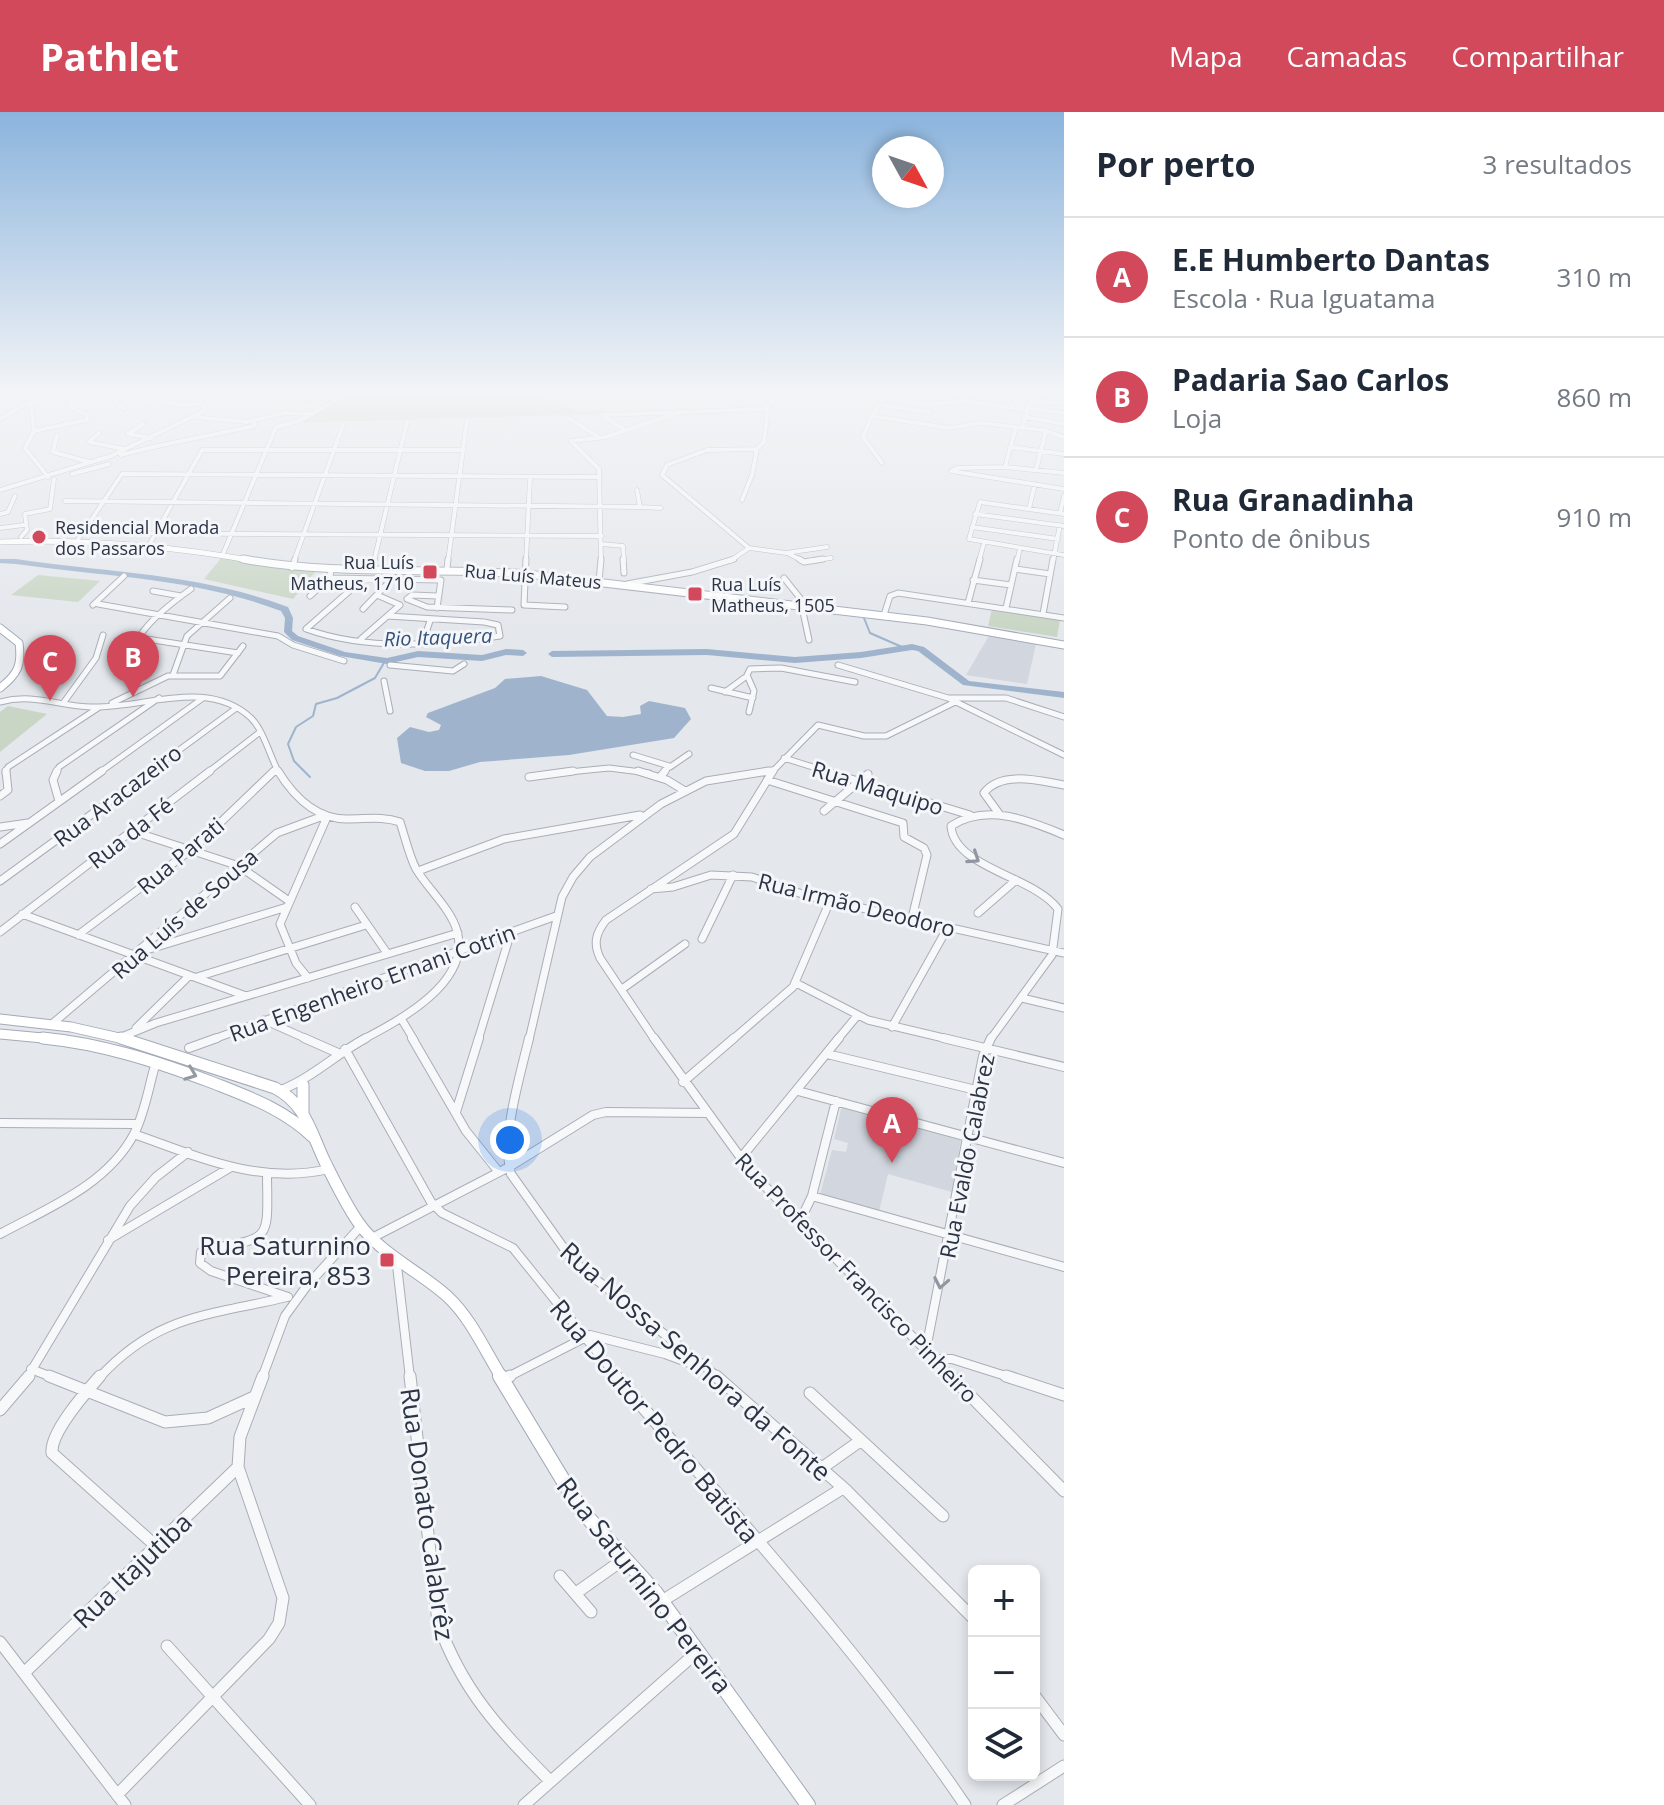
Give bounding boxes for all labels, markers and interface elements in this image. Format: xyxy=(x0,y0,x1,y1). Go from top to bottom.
text: Pathlet xyxy=(40,30,179,82)
text: Mapa xyxy=(1169,37,1242,75)
text: Camadas xyxy=(1286,37,1407,75)
text: Compartilhar xyxy=(1451,37,1624,75)
north arrow xyxy=(872,136,944,208)
text: Por perto xyxy=(1096,141,1256,187)
text: 3 resultados xyxy=(1483,146,1632,182)
text: E.E Humberto Dantas xyxy=(1172,239,1490,280)
text: A xyxy=(1113,259,1131,295)
text: 310 m xyxy=(1557,259,1632,295)
text: Escola · Rua Iguatama xyxy=(1172,280,1435,316)
text: Padaria Sao Carlos xyxy=(1172,359,1449,400)
text: B xyxy=(1113,379,1131,415)
text: 860 m xyxy=(1557,379,1632,415)
text: Loja xyxy=(1172,400,1222,436)
text: Rua Granadinha xyxy=(1172,479,1414,520)
text: C xyxy=(1114,499,1130,535)
text: 910 m xyxy=(1557,499,1632,535)
place label: Residencial Morada dos Passaros xyxy=(55,515,219,560)
text: Ponto de ônibus xyxy=(1172,520,1371,556)
marker: Residencial Morada dos Passaros xyxy=(30,528,48,546)
place label: Rua Luís Matheus, 1710 xyxy=(290,550,414,595)
street label: Rua Luís Mateus xyxy=(464,558,602,594)
marker: Rua Luís Matheus, 1710 xyxy=(421,563,439,581)
place label: Rua Luís Matheus, 1505 xyxy=(711,572,835,617)
marker: Rua Luís Matheus, 1505 xyxy=(686,585,704,603)
water label: Rio Itaquera xyxy=(383,622,493,652)
pin: B xyxy=(107,631,159,697)
pin: C xyxy=(24,635,76,701)
street label: Rua Aracazeiro xyxy=(47,737,187,853)
street label: Rua Maquipo xyxy=(808,753,948,821)
street label: Rua da Fé xyxy=(81,789,179,875)
street label: Rua Parati xyxy=(130,810,230,900)
street label: Rua Luís de Sousa xyxy=(104,841,264,985)
one-way arrow xyxy=(966,849,980,864)
street label: Rua Irmão Deodoro xyxy=(755,865,959,943)
street label: Rua Engenheiro Ernani Cotrin xyxy=(225,916,519,1048)
street label: Rua Evaldo Calabrez xyxy=(931,1051,1001,1261)
one-way arrow xyxy=(183,1064,197,1081)
pin: A xyxy=(866,1097,918,1163)
your location xyxy=(490,1120,530,1160)
street label: Rua Professor Francisco Pinheiro xyxy=(729,1145,985,1409)
place label: Rua Saturnino Pereira, 853 xyxy=(199,1227,371,1293)
street label: Rua Nossa Senhora da Fonte xyxy=(553,1233,839,1489)
marker: Rua Saturnino Pereira, 853 xyxy=(378,1251,396,1269)
one-way arrow xyxy=(933,1276,950,1289)
street label: Rua Doutor Pedro Batista xyxy=(542,1291,768,1551)
street label: Rua Donato Calabrêz xyxy=(392,1385,464,1643)
street label: Rua Saturnino Pereira xyxy=(549,1469,741,1701)
street label: Rua Itajutiba xyxy=(65,1504,199,1636)
map controls xyxy=(968,1565,1040,1781)
button: + xyxy=(968,1565,1040,1637)
button: − xyxy=(968,1637,1040,1709)
button: layers xyxy=(968,1709,1040,1781)

